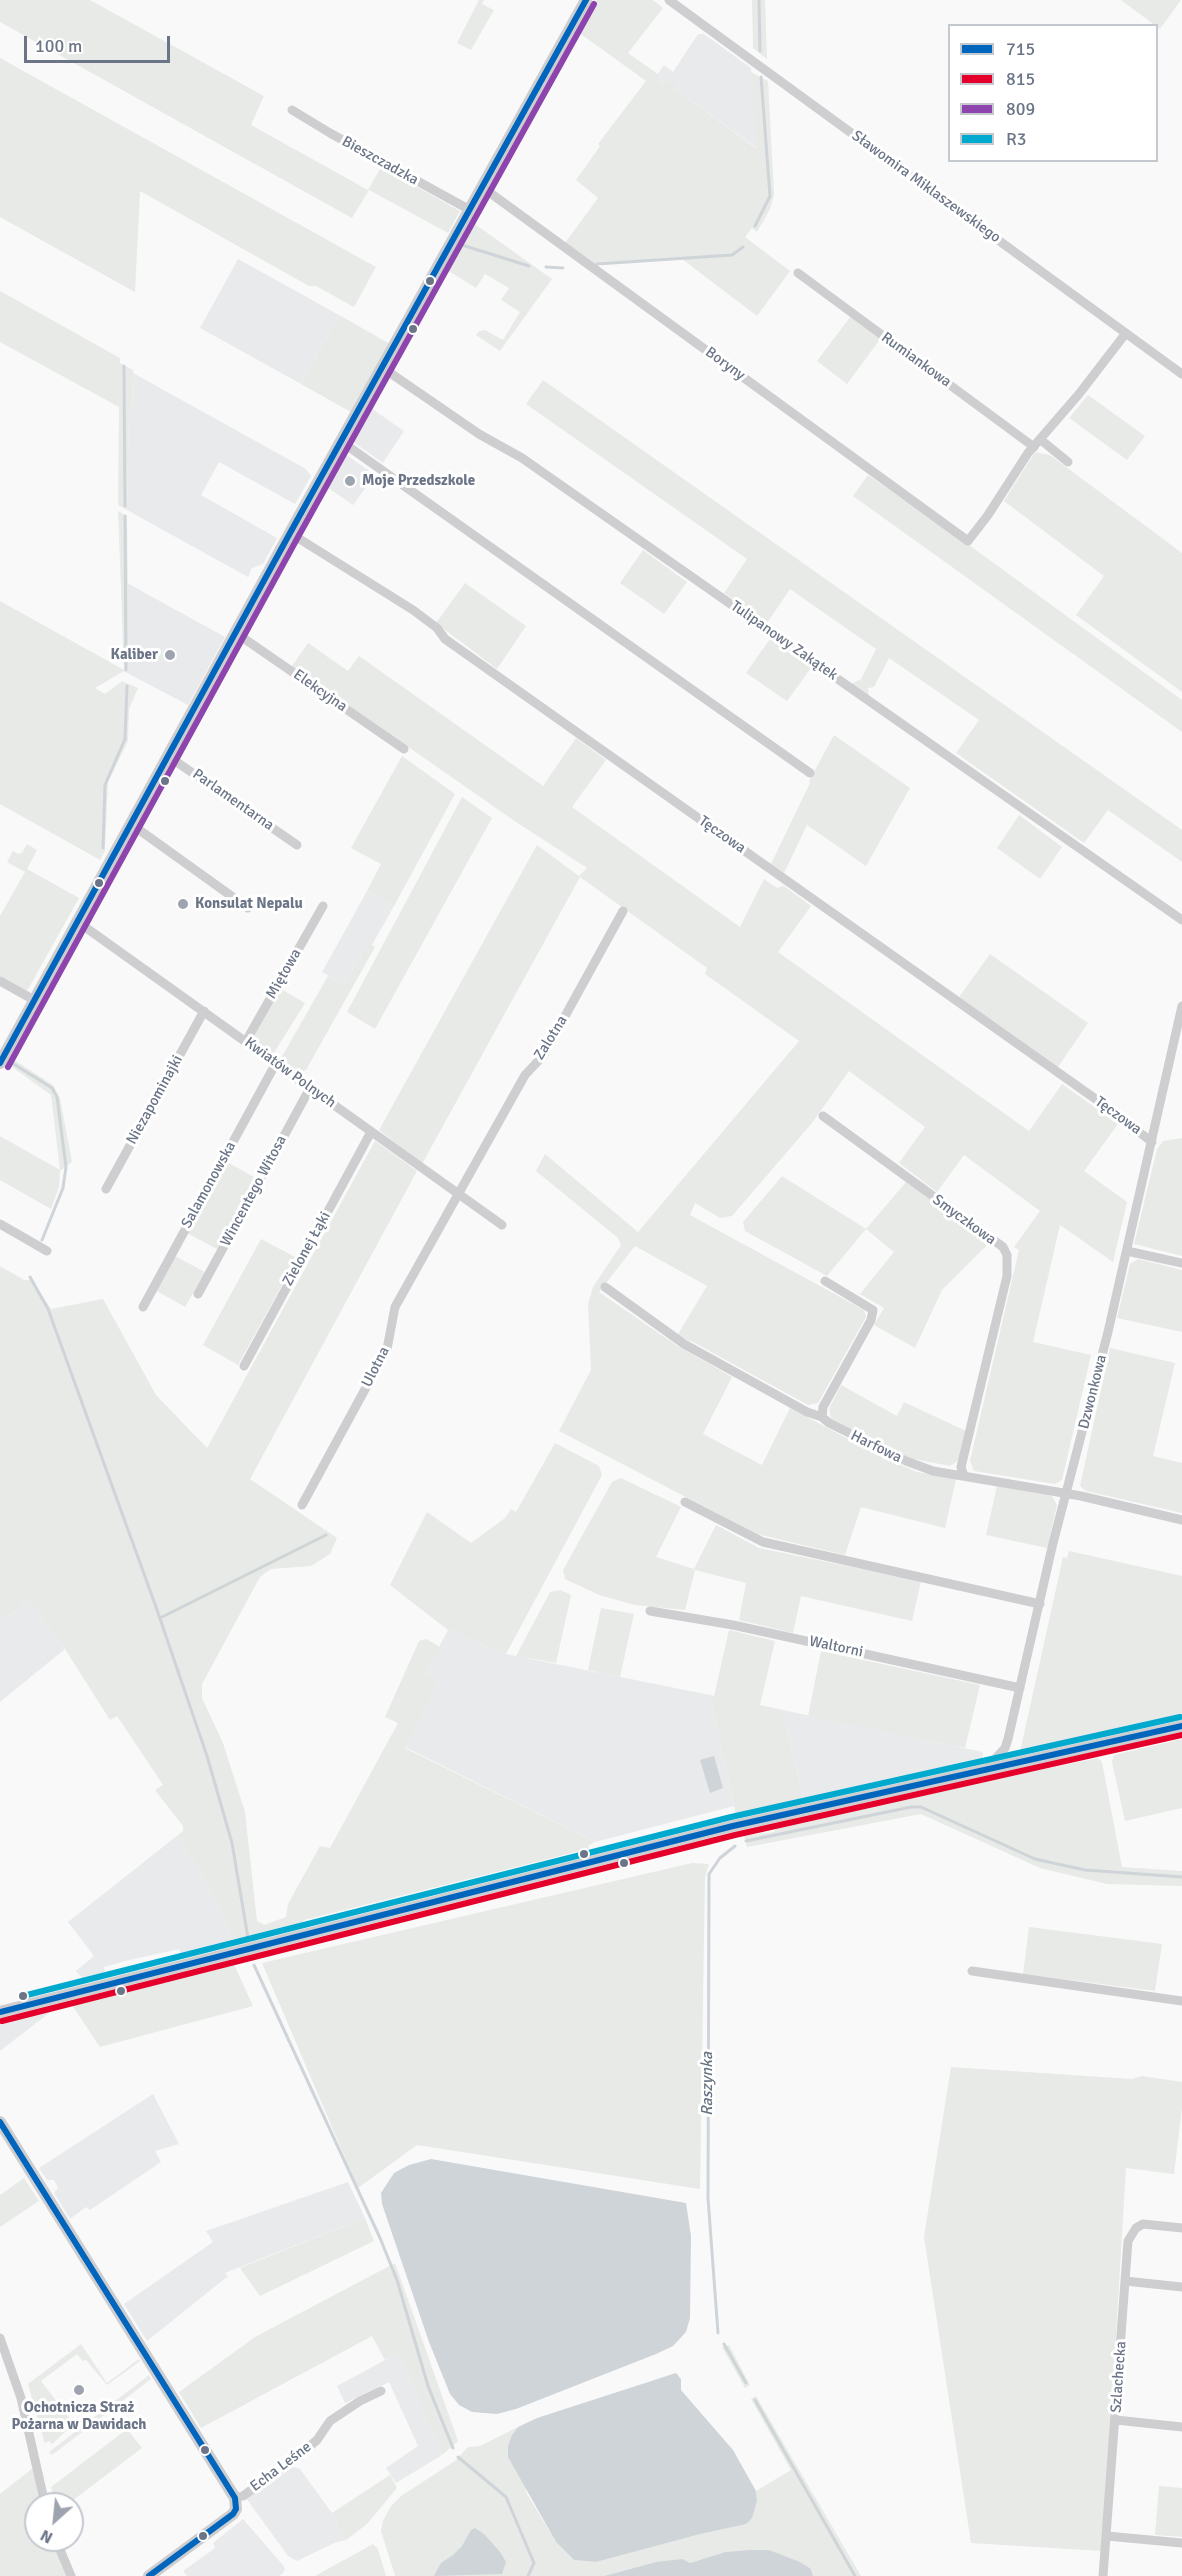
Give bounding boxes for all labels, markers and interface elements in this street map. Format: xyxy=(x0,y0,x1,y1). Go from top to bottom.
scale bar xyxy=(27,24,172,62)
legend xyxy=(948,24,1158,162)
text: 100 m xyxy=(35,35,82,57)
text: 715 xyxy=(1006,38,1035,60)
text: 815 xyxy=(1006,68,1035,90)
text: 809 xyxy=(1006,98,1035,120)
street label: Sławomira Miklaszewskiego xyxy=(848,127,1004,247)
text: R3 xyxy=(1006,128,1027,150)
street label: Bieszczadzka xyxy=(339,133,421,189)
unlabelled marker xyxy=(424,275,436,287)
unlabelled marker xyxy=(407,323,419,335)
street label: Rumiankowa xyxy=(878,329,954,391)
street label: Boryny xyxy=(702,344,748,384)
place label: Moje Przedszkole xyxy=(362,472,475,490)
marker: Moje Przedszkole xyxy=(343,474,357,488)
street label: Tulipanowy Zakątek xyxy=(727,597,841,685)
place label: Kaliber xyxy=(111,646,158,664)
marker: Kaliber xyxy=(163,648,177,662)
street label: Elekcyjna xyxy=(290,666,350,716)
street label: Parlamentarna xyxy=(189,765,277,835)
unlabelled marker xyxy=(159,775,171,787)
street label: Tęczowa xyxy=(695,812,749,858)
unlabelled marker xyxy=(93,877,105,889)
place label: Konsulat Nepalu xyxy=(195,895,303,913)
marker: Konsulat Nepalu xyxy=(176,897,190,911)
street label: Miętowa xyxy=(263,946,305,1002)
street label: Zalotna xyxy=(530,1013,572,1063)
street label: Kwiatów Polnych xyxy=(241,1034,339,1112)
street label: Niezapominajki xyxy=(123,1052,187,1148)
street label: Tęczowa xyxy=(1091,1093,1145,1139)
street label: Wincentego Witosa xyxy=(217,1132,291,1250)
street label: Salamonowska xyxy=(178,1139,240,1231)
street label: Smyczkowa xyxy=(929,1191,999,1249)
street label: Zielonej Łąki xyxy=(279,1209,335,1289)
street label: Ulotna xyxy=(358,1344,394,1390)
street label: Dzwonkowa xyxy=(1075,1353,1111,1431)
street label: Harfowa xyxy=(848,1427,904,1467)
street label: Waltorni xyxy=(807,1633,865,1661)
unlabelled marker xyxy=(578,1848,590,1860)
unlabelled marker xyxy=(618,1857,630,1869)
unlabelled marker xyxy=(115,1985,127,1997)
unlabelled marker xyxy=(17,1990,29,2002)
water label: Raszynka xyxy=(698,2052,718,2116)
street label: Szlachecka xyxy=(1108,2341,1130,2413)
marker: Ochotnicza Straż Pożarna w Dawidach xyxy=(72,2383,86,2397)
place label: Ochotnicza Straż Pożarna w Dawidach xyxy=(12,2399,146,2434)
street label: Echa Leśne xyxy=(247,2438,315,2496)
unlabelled marker xyxy=(199,2444,211,2456)
north arrow xyxy=(24,2492,84,2552)
text: N xyxy=(37,2525,56,2548)
unlabelled marker xyxy=(197,2530,209,2542)

